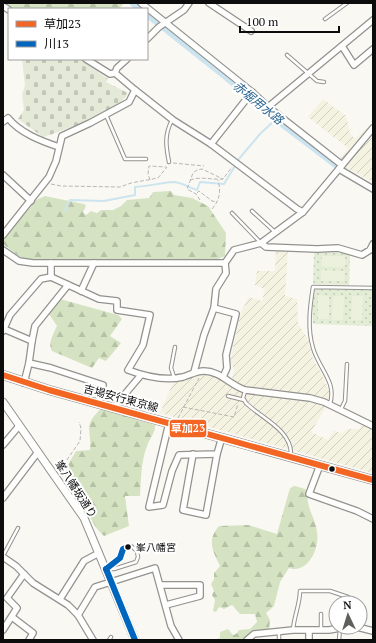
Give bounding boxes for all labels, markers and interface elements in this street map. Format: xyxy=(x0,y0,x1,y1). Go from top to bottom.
legend xyxy=(8,8,148,60)
scale bar xyxy=(240,8,339,34)
text: 100 m xyxy=(246,14,279,29)
text: 草加23 xyxy=(44,16,81,31)
text: 川13 xyxy=(44,36,69,51)
water label: 赤堀用水路 xyxy=(230,78,287,128)
street label: 吉場安行東京線 xyxy=(82,381,160,415)
line badge: 草加23 xyxy=(169,419,207,438)
text: 草加23 xyxy=(171,421,205,435)
street label: 峯八幡坂通り xyxy=(52,458,100,520)
unlabelled marker xyxy=(327,464,337,474)
place label: 峯八幡宮 xyxy=(136,541,176,554)
marker: 峯八幡宮 xyxy=(123,542,133,552)
north arrow xyxy=(328,595,368,635)
text: N xyxy=(343,598,353,612)

